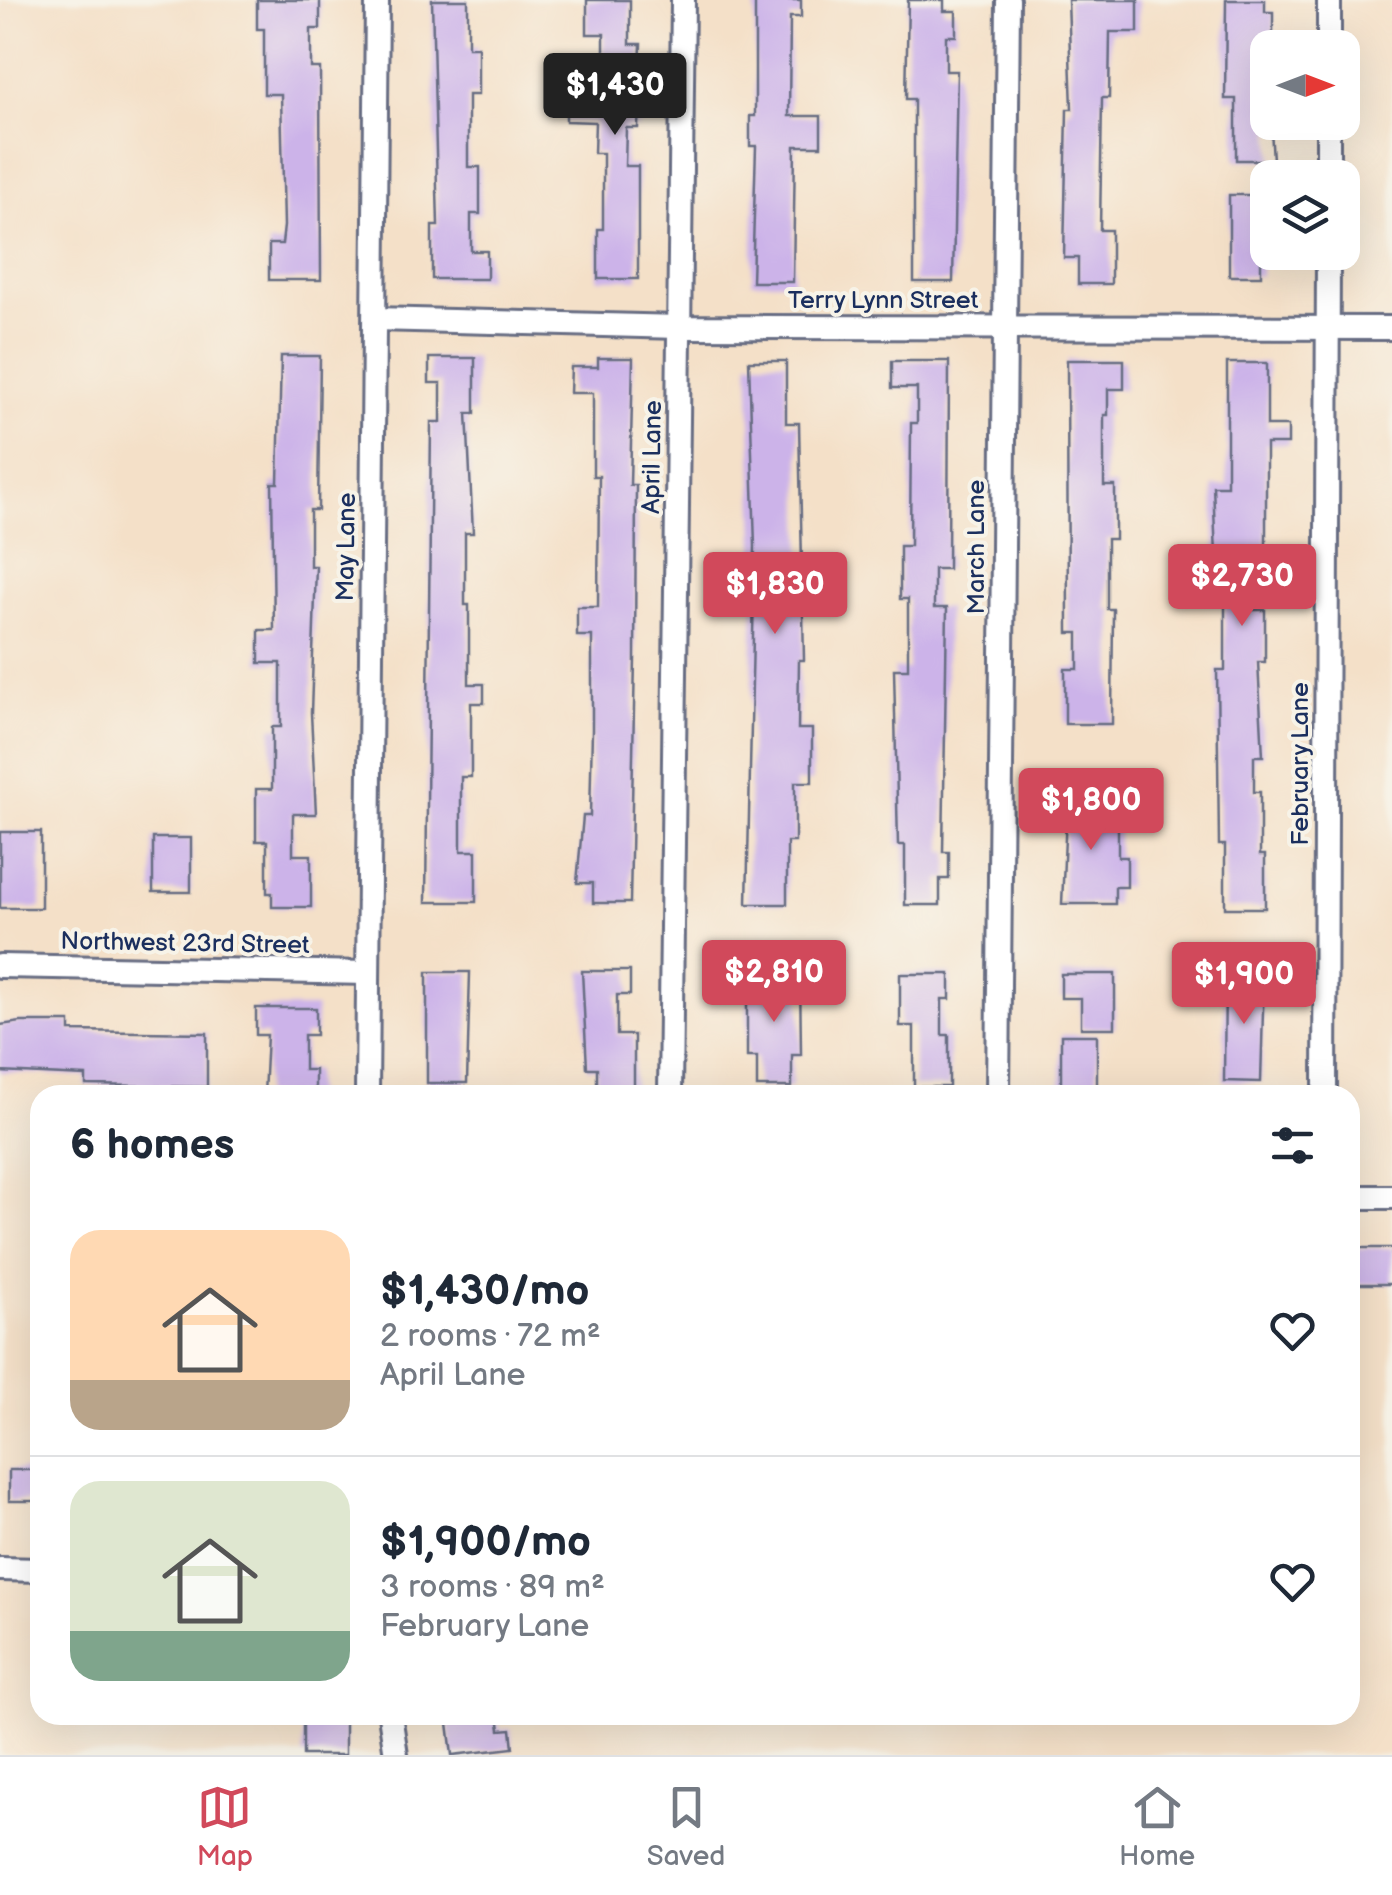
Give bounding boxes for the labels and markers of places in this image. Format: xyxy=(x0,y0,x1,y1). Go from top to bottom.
pin: $1,430 xyxy=(534,53,696,138)
pin: $2,730 xyxy=(1161,544,1323,629)
pin: $1,830 xyxy=(694,552,856,637)
pin: $1,800 xyxy=(1010,768,1172,853)
pin: $2,810 xyxy=(693,940,855,1025)
pin: $1,900 xyxy=(1163,942,1325,1027)

